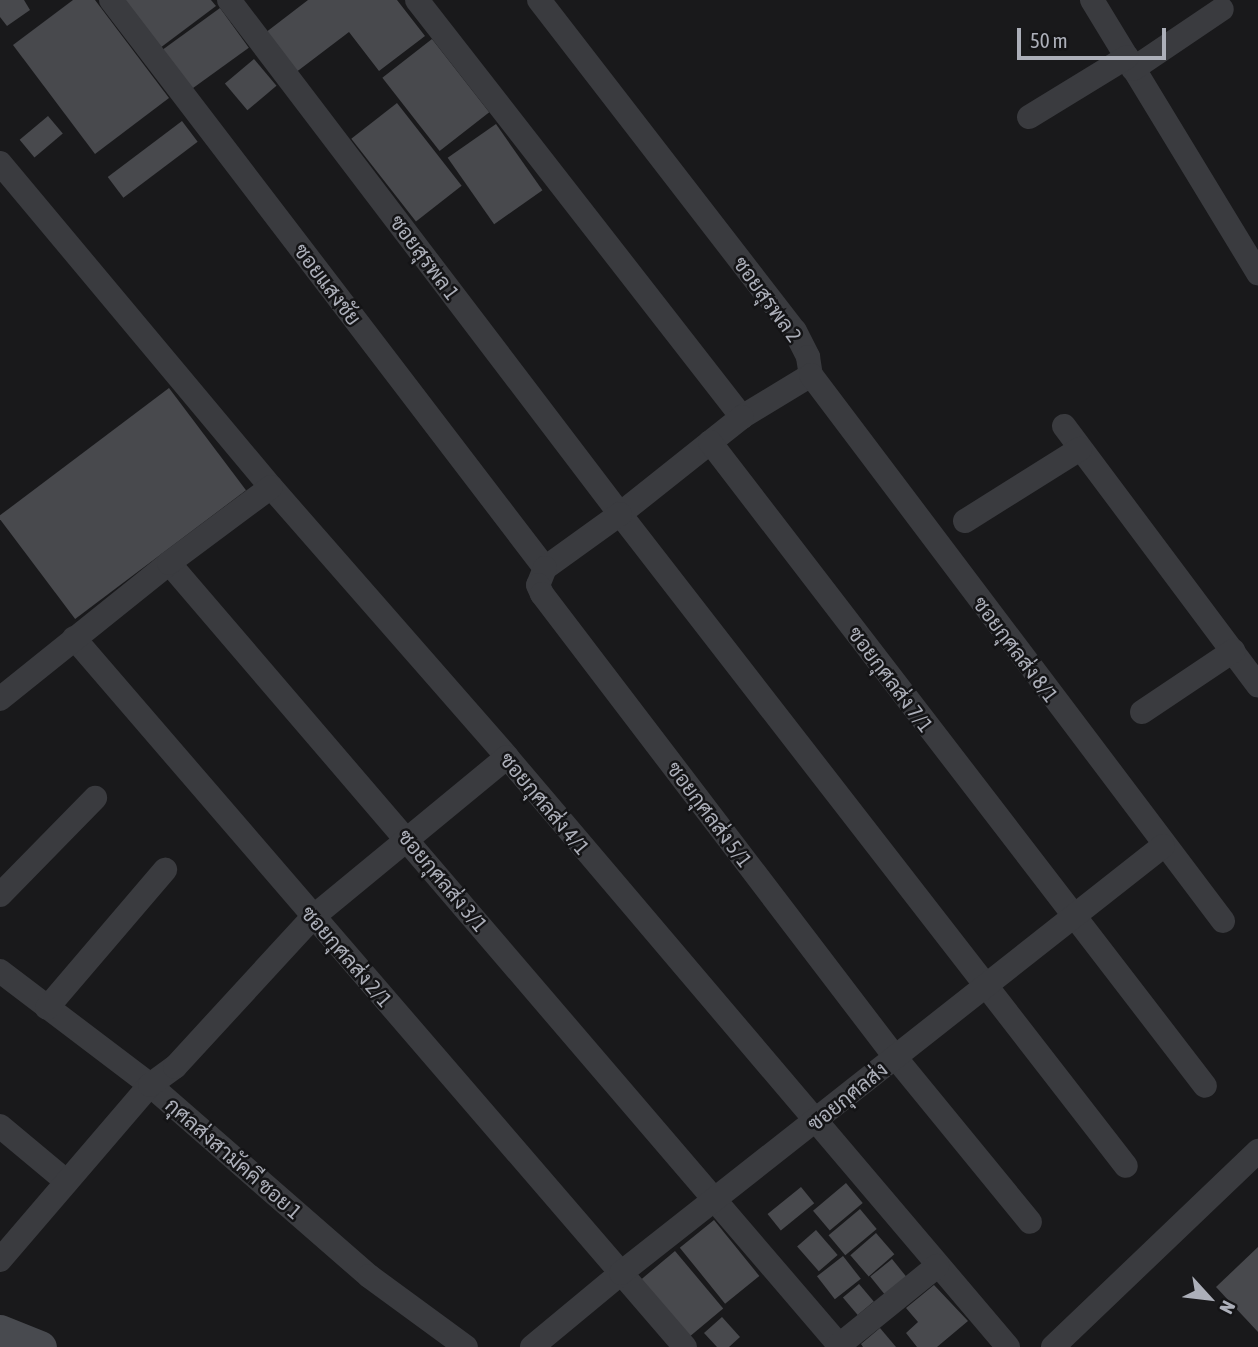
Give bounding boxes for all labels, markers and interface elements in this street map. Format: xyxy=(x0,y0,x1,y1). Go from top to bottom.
scale bar xyxy=(1020,14,1169,58)
text: 50 m xyxy=(1030,28,1068,52)
street label: ซอยสุรพล 1 xyxy=(385,210,465,304)
street label: ซอยแสงชัย xyxy=(289,238,367,330)
street label: ซอยสุรพล 2 xyxy=(729,251,807,347)
street label: ซอยกุศลส่ง 8/1 xyxy=(968,591,1064,707)
street label: ซอยกุศลส่ง 7/1 xyxy=(843,621,939,737)
street label: ซอยกุศลส่ง 4/1 xyxy=(495,747,595,859)
street label: ซอยกุศลส่ง 5/1 xyxy=(662,756,758,872)
street label: ซอยกุศลส่ง 3/1 xyxy=(393,824,493,936)
street label: ซอยกุศลส่ง 2/1 xyxy=(296,900,398,1012)
street label: ซอยกุศลส่ง xyxy=(802,1056,892,1136)
street label: กุศลส่งสามัคคี ซอย 1 xyxy=(161,1092,307,1224)
north arrow xyxy=(1174,1263,1244,1333)
text: N xyxy=(1215,1298,1240,1318)

